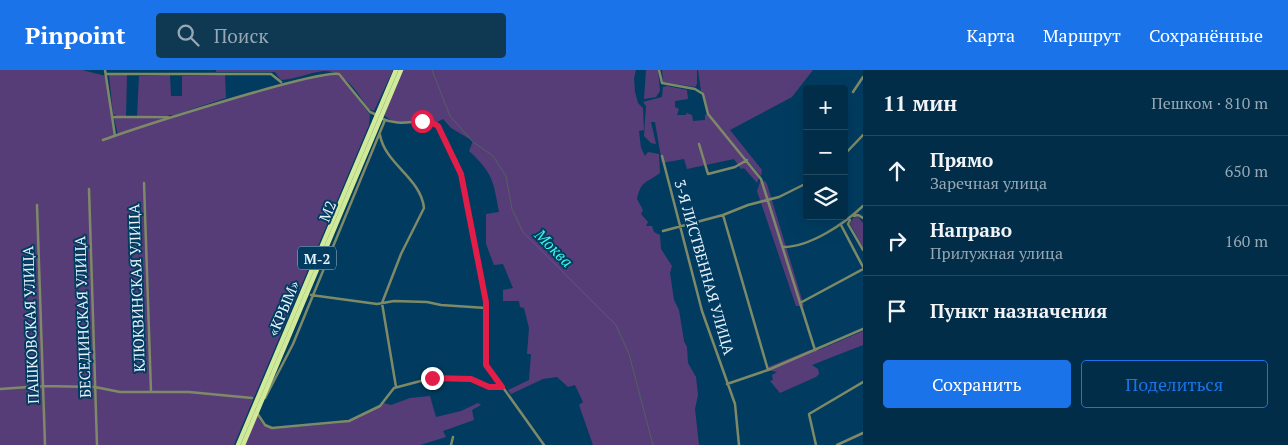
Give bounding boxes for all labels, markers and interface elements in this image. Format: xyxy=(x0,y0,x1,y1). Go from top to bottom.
search box xyxy=(156,13,506,58)
text: Pinpoint xyxy=(25,19,126,51)
icon: search xyxy=(174,21,202,49)
text: Поиск xyxy=(214,23,269,48)
text: Карта xyxy=(966,23,1015,47)
text: Маршрут xyxy=(1043,23,1121,47)
text: Сохранённые xyxy=(1149,23,1263,47)
map controls xyxy=(803,85,848,220)
button: + xyxy=(803,85,848,130)
text: 11 мин xyxy=(883,89,957,117)
text: Пешком · 810 m xyxy=(1151,92,1268,114)
route start xyxy=(411,110,434,133)
button: − xyxy=(803,130,848,175)
text: Прямо xyxy=(930,147,993,172)
icon: ahead xyxy=(883,157,911,185)
text: 650 m xyxy=(1225,160,1268,182)
text: Заречная улица xyxy=(930,172,1047,194)
button: layers xyxy=(803,175,848,220)
street label: 3-Я ЛИСТВЕННАЯ УЛИЦА xyxy=(670,177,740,358)
street label: М2 xyxy=(314,197,340,225)
street label: КЛЮКВИНСКАЯ УЛИЦА xyxy=(123,203,149,373)
text: Направо xyxy=(930,217,1012,242)
water label: Моква xyxy=(529,223,578,272)
icon: right xyxy=(883,227,911,255)
text: 160 m xyxy=(1225,230,1268,252)
street label: БЕСЕДИНСКАЯ УЛИЦА xyxy=(69,235,95,398)
text: Прилужная улица xyxy=(930,242,1063,264)
street label: ПАШКОВСКАЯ УЛИЦА xyxy=(17,245,43,404)
road number: М-2 xyxy=(298,247,336,270)
street label: «КРЫМ» xyxy=(262,277,304,339)
icon: arrive xyxy=(883,297,911,325)
text: Пункт назначения xyxy=(930,298,1107,323)
button: Сохранить xyxy=(883,360,1071,408)
button: Поделиться xyxy=(1081,360,1268,408)
route end xyxy=(421,367,444,390)

